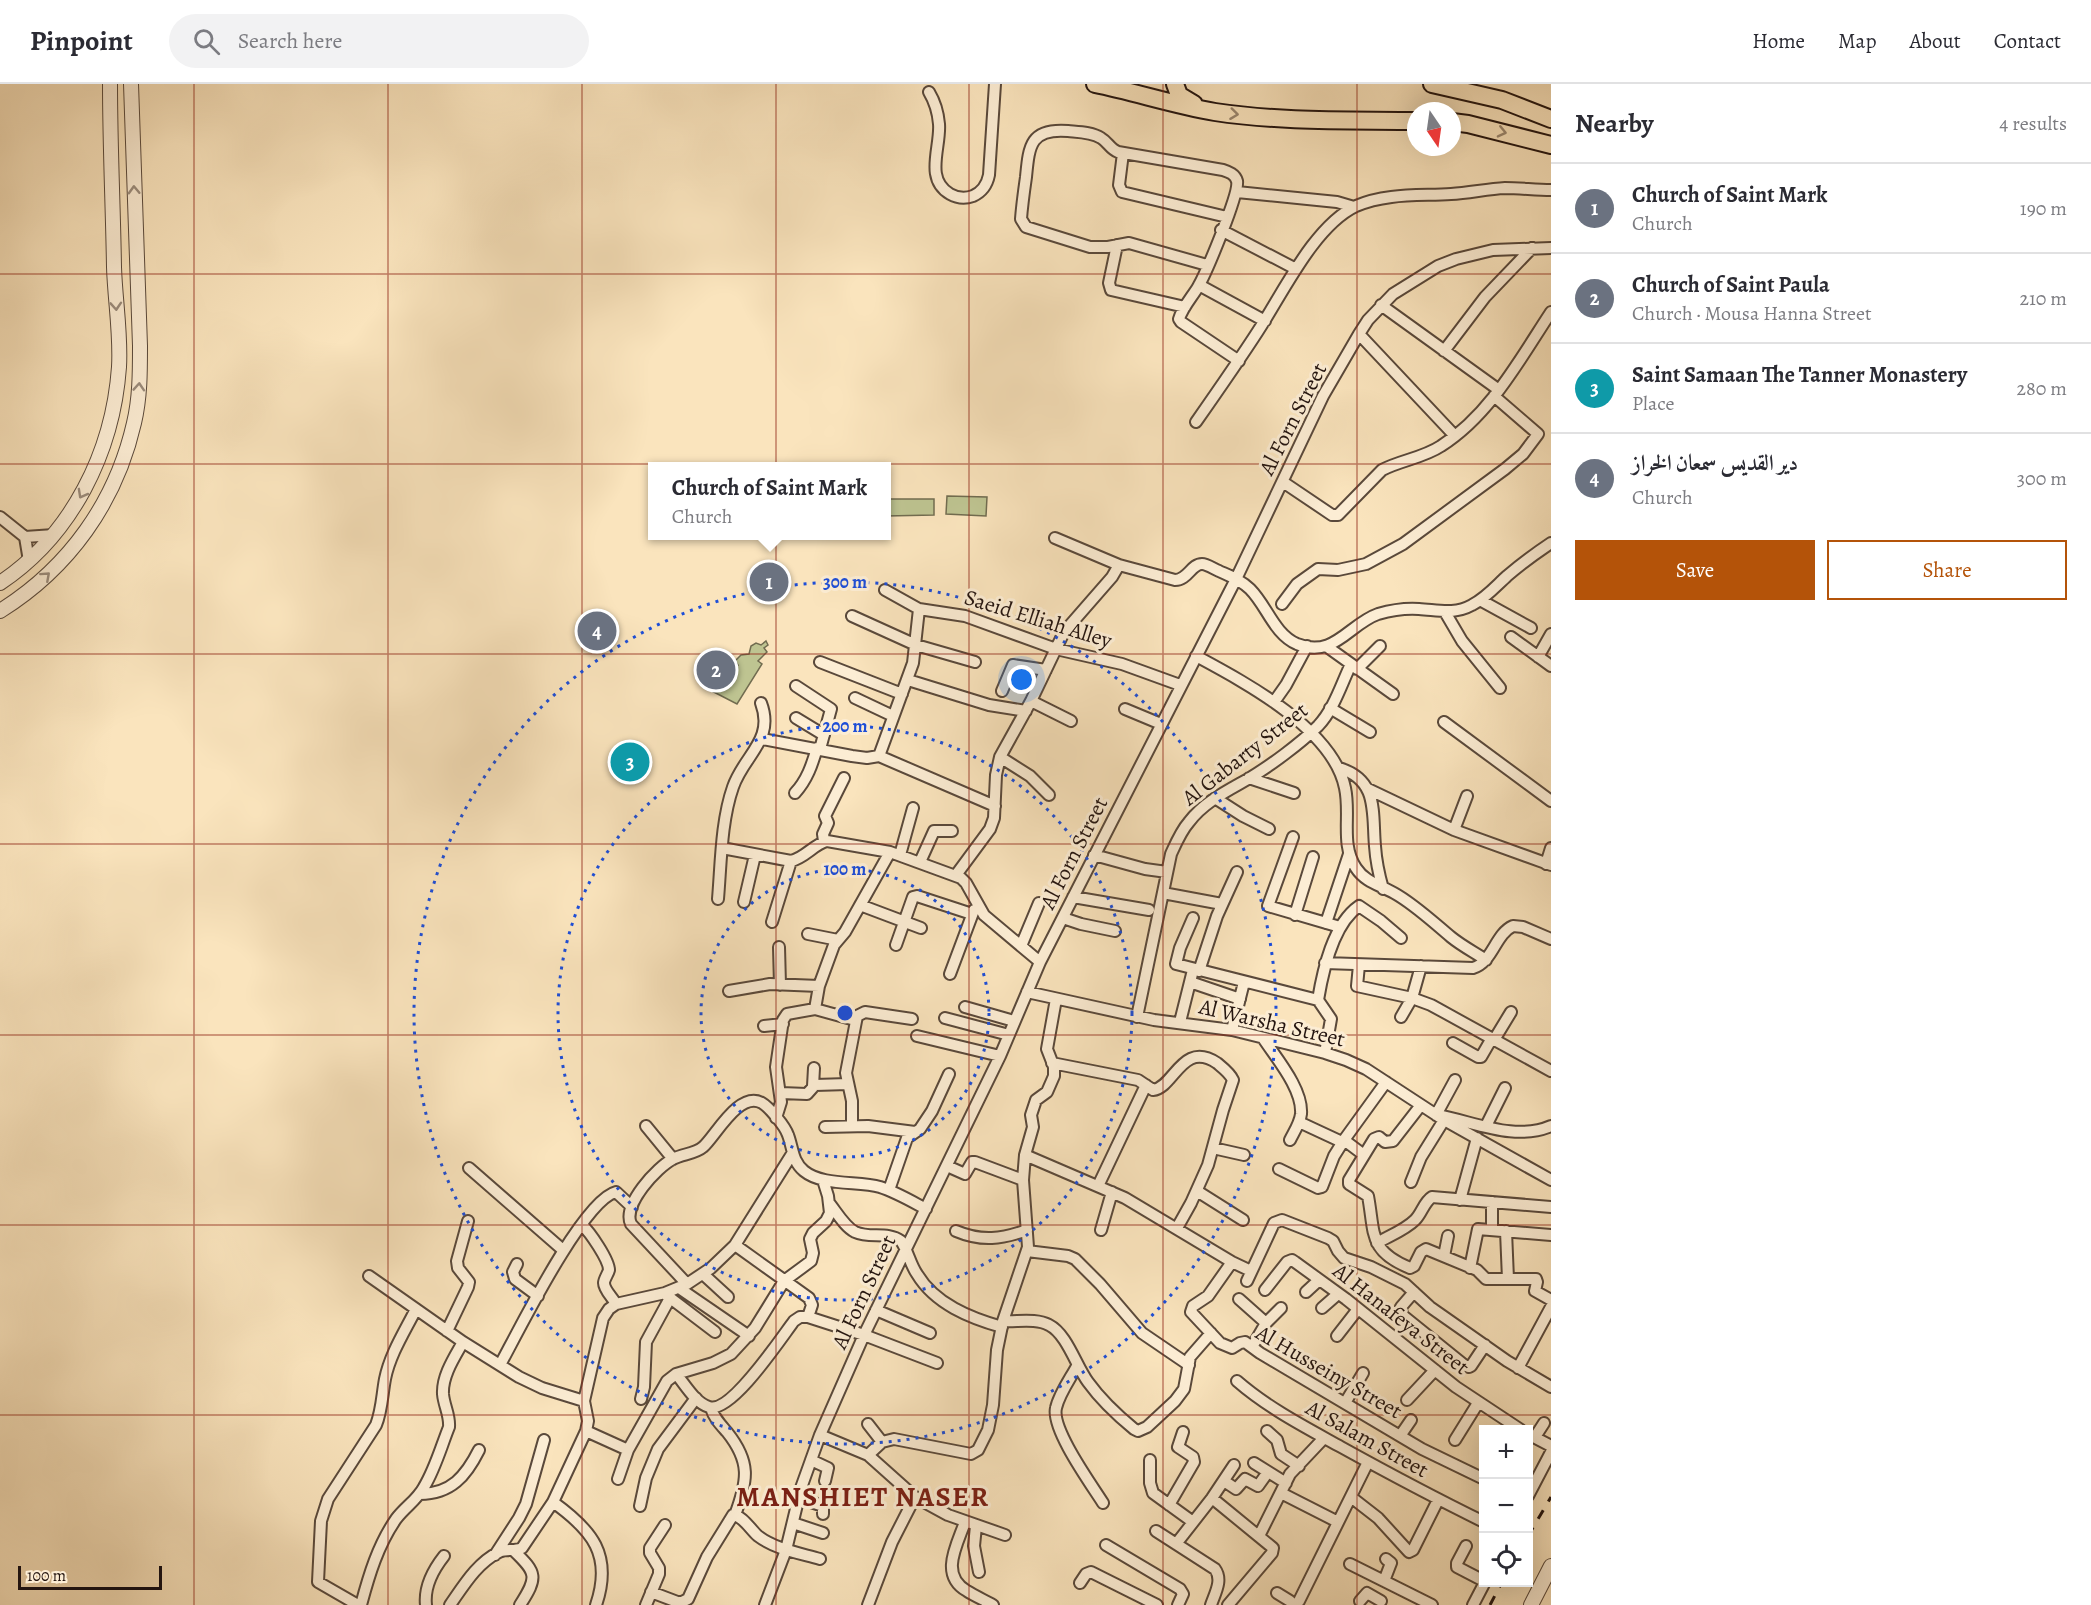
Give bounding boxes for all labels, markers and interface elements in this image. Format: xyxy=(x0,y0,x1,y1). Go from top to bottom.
search box xyxy=(169,14,589,68)
text: Pinpoint xyxy=(30,22,133,60)
icon: search xyxy=(190,25,223,58)
text: Search here xyxy=(238,26,342,56)
text: Home xyxy=(1752,27,1805,55)
text: Map xyxy=(1838,27,1876,55)
text: About xyxy=(1909,27,1961,55)
text: Contact xyxy=(1994,27,2061,55)
north arrow xyxy=(1407,102,1461,156)
text: Nearby xyxy=(1575,106,1654,141)
one-way arrow xyxy=(1229,107,1239,120)
text: 4 results xyxy=(1999,110,2067,137)
one-way arrow xyxy=(1497,124,1507,137)
text: Church of Saint Mark xyxy=(1632,180,1827,210)
one-way arrow xyxy=(128,185,141,194)
text: 1 xyxy=(1591,195,1598,222)
text: 190 m xyxy=(2020,195,2067,222)
text: Church xyxy=(1632,210,1693,237)
text: Church of Saint Paula xyxy=(1632,270,1830,300)
text: 2 xyxy=(1590,285,1599,312)
text: 210 m xyxy=(2019,285,2067,312)
text: Church · Mousa Hanna Street xyxy=(1632,300,1872,327)
one-way arrow xyxy=(110,301,123,310)
street label: Al Forn Street xyxy=(1251,358,1334,481)
text: Saint Samaan The Tanner Monastery xyxy=(1632,360,1967,390)
text: 3 xyxy=(1590,375,1599,402)
text: 280 m xyxy=(2017,375,2067,402)
one-way arrow xyxy=(133,382,146,391)
text: Place xyxy=(1632,390,1674,417)
text: دير القديس سمعان الخراز xyxy=(1632,448,1798,478)
popup xyxy=(648,462,891,540)
text: 4 xyxy=(1590,465,1599,492)
text: 300 m xyxy=(2017,465,2067,492)
text: Church of Saint Mark xyxy=(672,473,867,503)
text: Church xyxy=(1632,484,1693,511)
one-way arrow xyxy=(78,488,89,498)
text: Church xyxy=(672,503,732,530)
button: Save xyxy=(1575,540,1815,600)
button: Share xyxy=(1827,540,2067,600)
pin: 1 xyxy=(750,560,788,604)
text: 300 m xyxy=(823,570,867,594)
one-way arrow xyxy=(40,572,50,583)
street label: Saeid Elliah Alley xyxy=(961,582,1116,656)
pin: 4 xyxy=(578,608,616,654)
pin: 2 xyxy=(696,648,736,692)
your location xyxy=(1007,665,1036,694)
street label: Al Gabarty Street xyxy=(1175,695,1314,813)
text: 200 m xyxy=(822,714,868,738)
pin: 3 xyxy=(610,740,650,784)
street label: Al Forn Street xyxy=(1032,792,1115,915)
text: 100 m xyxy=(824,857,866,881)
street label: Al Warsha Street xyxy=(1195,991,1348,1054)
centre of rings xyxy=(835,1003,855,1023)
street label: Al Forn Street xyxy=(824,1230,903,1355)
street label: Al Hanafeya Street xyxy=(1326,1256,1476,1382)
street label: Al Husseiny Street xyxy=(1249,1317,1408,1426)
street label: Al Salam Street xyxy=(1299,1392,1434,1485)
map controls xyxy=(1479,1425,1533,1587)
button: + xyxy=(1479,1425,1533,1479)
district label: MANSHIET NASER xyxy=(736,1478,990,1516)
button: − xyxy=(1479,1479,1533,1533)
button: locate xyxy=(1479,1533,1533,1587)
scale bar xyxy=(18,1563,162,1590)
text: 100 m xyxy=(27,1565,66,1587)

